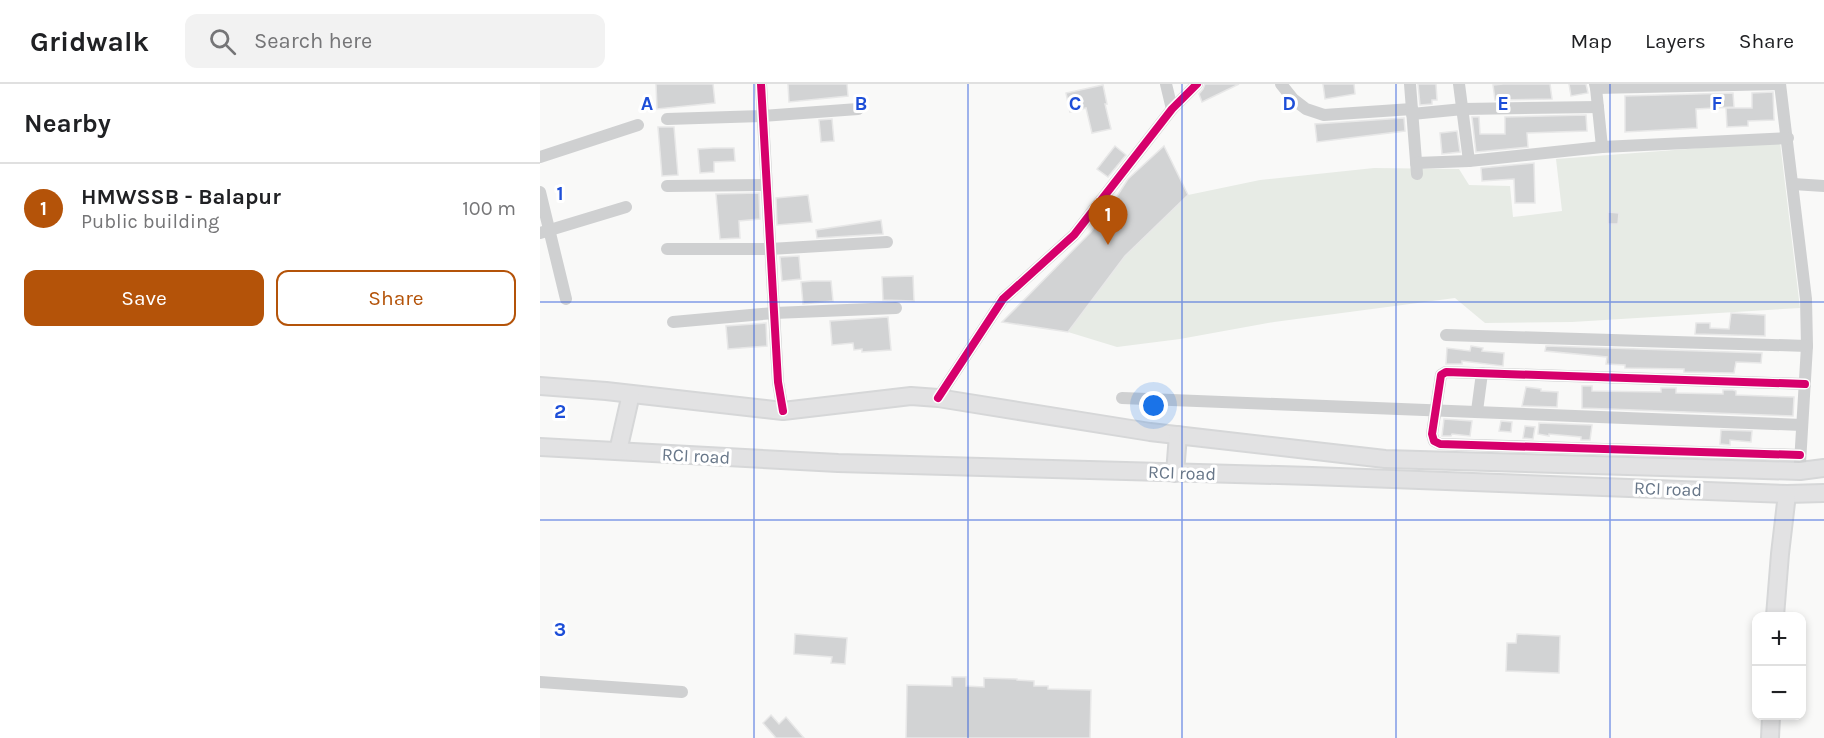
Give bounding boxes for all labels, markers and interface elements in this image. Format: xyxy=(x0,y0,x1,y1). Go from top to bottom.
search box xyxy=(185,14,605,68)
text: Gridwalk xyxy=(30,25,149,58)
icon: search xyxy=(206,25,239,58)
text: Search here xyxy=(254,28,372,54)
text: Map xyxy=(1570,29,1612,53)
text: Layers xyxy=(1645,29,1706,53)
text: Share xyxy=(1739,29,1794,53)
text: A xyxy=(641,92,654,115)
text: B xyxy=(855,92,867,115)
text: C xyxy=(1069,92,1081,115)
text: D xyxy=(1282,92,1296,115)
text: E xyxy=(1497,92,1509,115)
text: F xyxy=(1712,92,1723,115)
text: Nearby xyxy=(24,108,111,139)
text: 1 xyxy=(556,182,564,205)
text: HMWSSB - Balapur xyxy=(81,184,281,210)
pin: 1 xyxy=(1088,196,1128,245)
text: 1 xyxy=(40,197,47,220)
text: 100 m xyxy=(462,197,516,220)
text: Public building xyxy=(81,210,219,233)
button: Save xyxy=(24,270,264,326)
button: Share xyxy=(276,270,516,326)
your location xyxy=(1139,391,1168,420)
text: 2 xyxy=(554,400,566,423)
street label: RCI road xyxy=(661,443,731,469)
street label: RCI road xyxy=(1147,461,1217,485)
street label: RCI road xyxy=(1633,477,1703,501)
map controls xyxy=(1752,612,1806,720)
button: + xyxy=(1752,612,1806,666)
text: 3 xyxy=(554,618,566,641)
button: − xyxy=(1752,666,1806,720)

